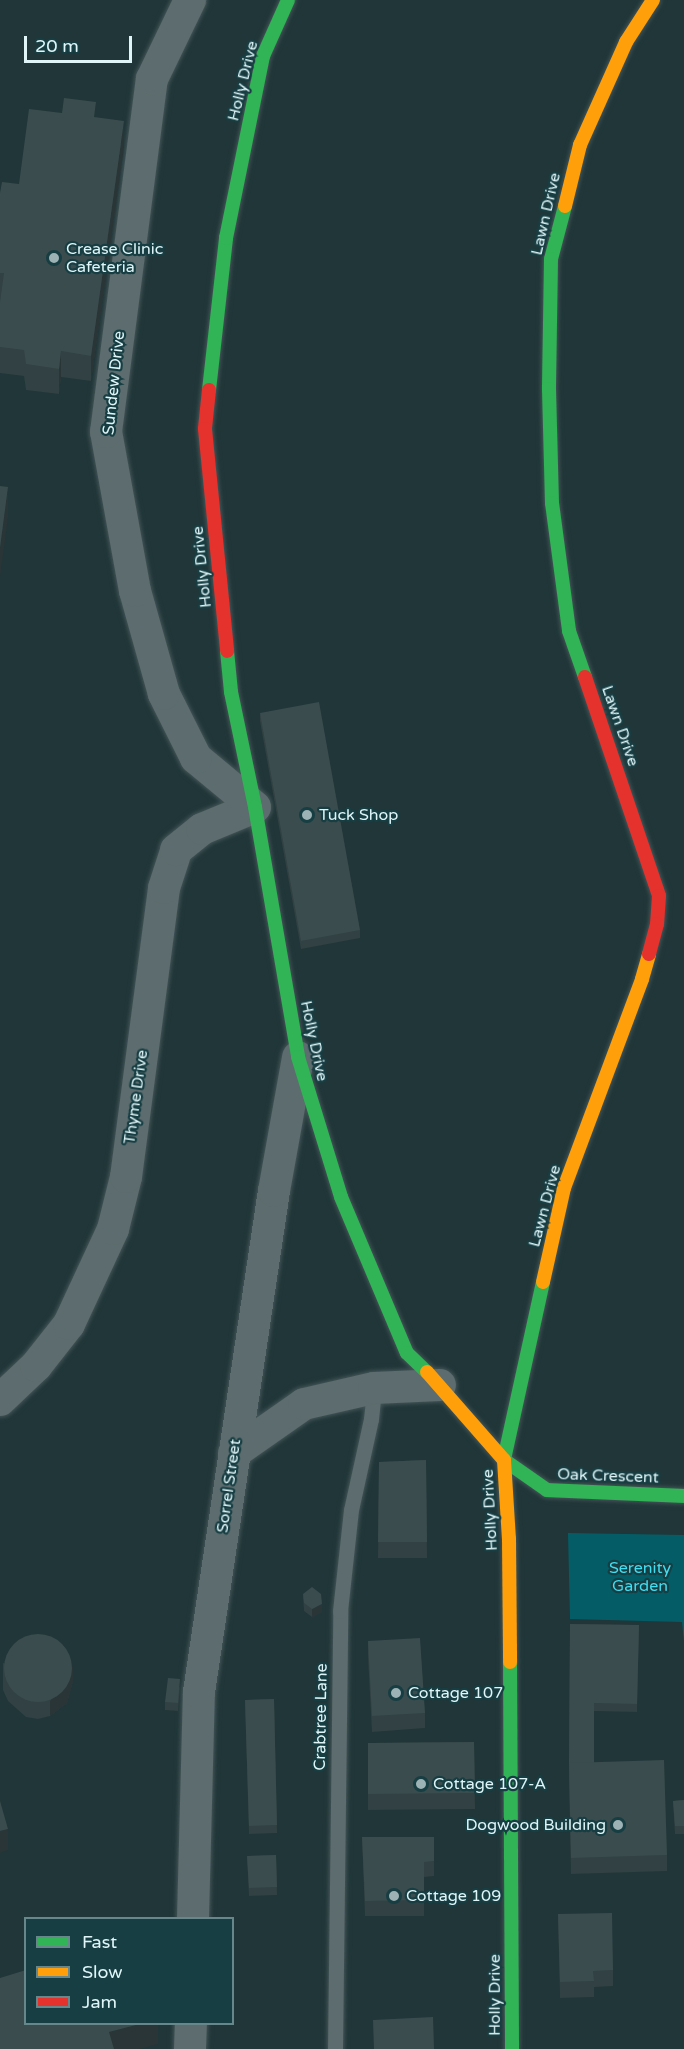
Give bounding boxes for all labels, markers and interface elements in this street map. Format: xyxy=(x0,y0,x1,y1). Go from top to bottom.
scale bar xyxy=(27,24,135,62)
text: 20 m xyxy=(35,35,79,57)
street label: Holly Drive xyxy=(224,39,262,123)
street label: Lawn Drive xyxy=(527,171,565,257)
place label: Crease Clinic Cafeteria xyxy=(66,239,163,277)
marker: Crease Clinic Cafeteria xyxy=(47,251,61,265)
street label: Sundew Drive xyxy=(99,330,129,436)
street label: Holly Drive xyxy=(188,525,216,609)
street label: Lawn Drive xyxy=(597,683,643,769)
place label: Tuck Shop xyxy=(319,805,398,825)
marker: Tuck Shop xyxy=(300,808,314,822)
street label: Holly Drive xyxy=(296,999,332,1083)
street label: Thyme Drive xyxy=(120,1049,152,1145)
street label: Lawn Drive xyxy=(525,1163,565,1249)
street label: Sorrel Street xyxy=(213,1438,245,1534)
street label: Oak Crescent xyxy=(557,1465,659,1487)
street label: Holly Drive xyxy=(478,1469,502,1551)
park label: Serenity Garden xyxy=(609,1558,671,1596)
street label: Crabtree Lane xyxy=(310,1663,332,1771)
place label: Cottage 107 xyxy=(408,1683,503,1703)
marker: Cottage 107 xyxy=(389,1686,403,1700)
place label: Cottage 107-A xyxy=(433,1774,546,1794)
marker: Cottage 107-A xyxy=(414,1777,428,1791)
place label: Dogwood Building xyxy=(466,1815,606,1835)
marker: Dogwood Building xyxy=(611,1818,625,1832)
place label: Cottage 109 xyxy=(406,1886,501,1906)
marker: Cottage 109 xyxy=(387,1889,401,1903)
legend xyxy=(24,1917,234,2025)
text: Fast xyxy=(82,1931,117,1953)
street label: Holly Drive xyxy=(485,1954,505,2036)
text: Slow xyxy=(82,1961,123,1983)
text: Jam xyxy=(82,1991,117,2013)

